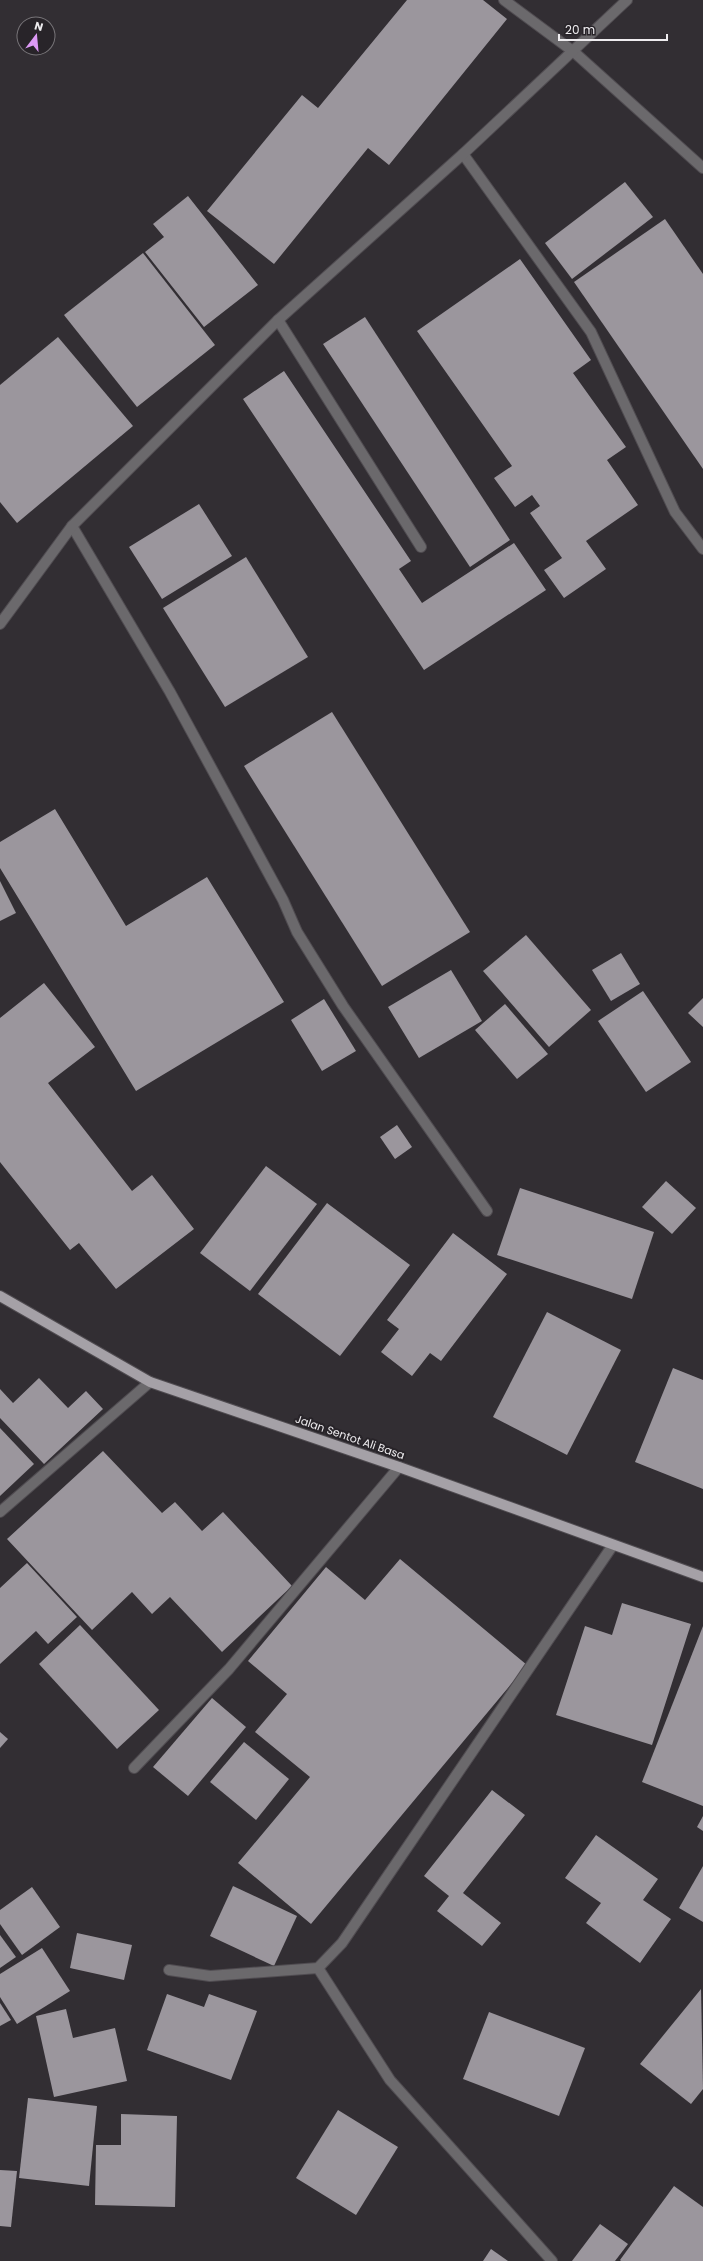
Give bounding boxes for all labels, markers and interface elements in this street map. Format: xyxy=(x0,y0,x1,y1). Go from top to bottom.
north arrow xyxy=(16,16,56,56)
scale bar xyxy=(559,16,667,42)
text: N xyxy=(33,18,45,35)
text: 20 m xyxy=(565,21,595,38)
street label: Jalan Sentot Ali Basa xyxy=(293,1411,407,1463)

